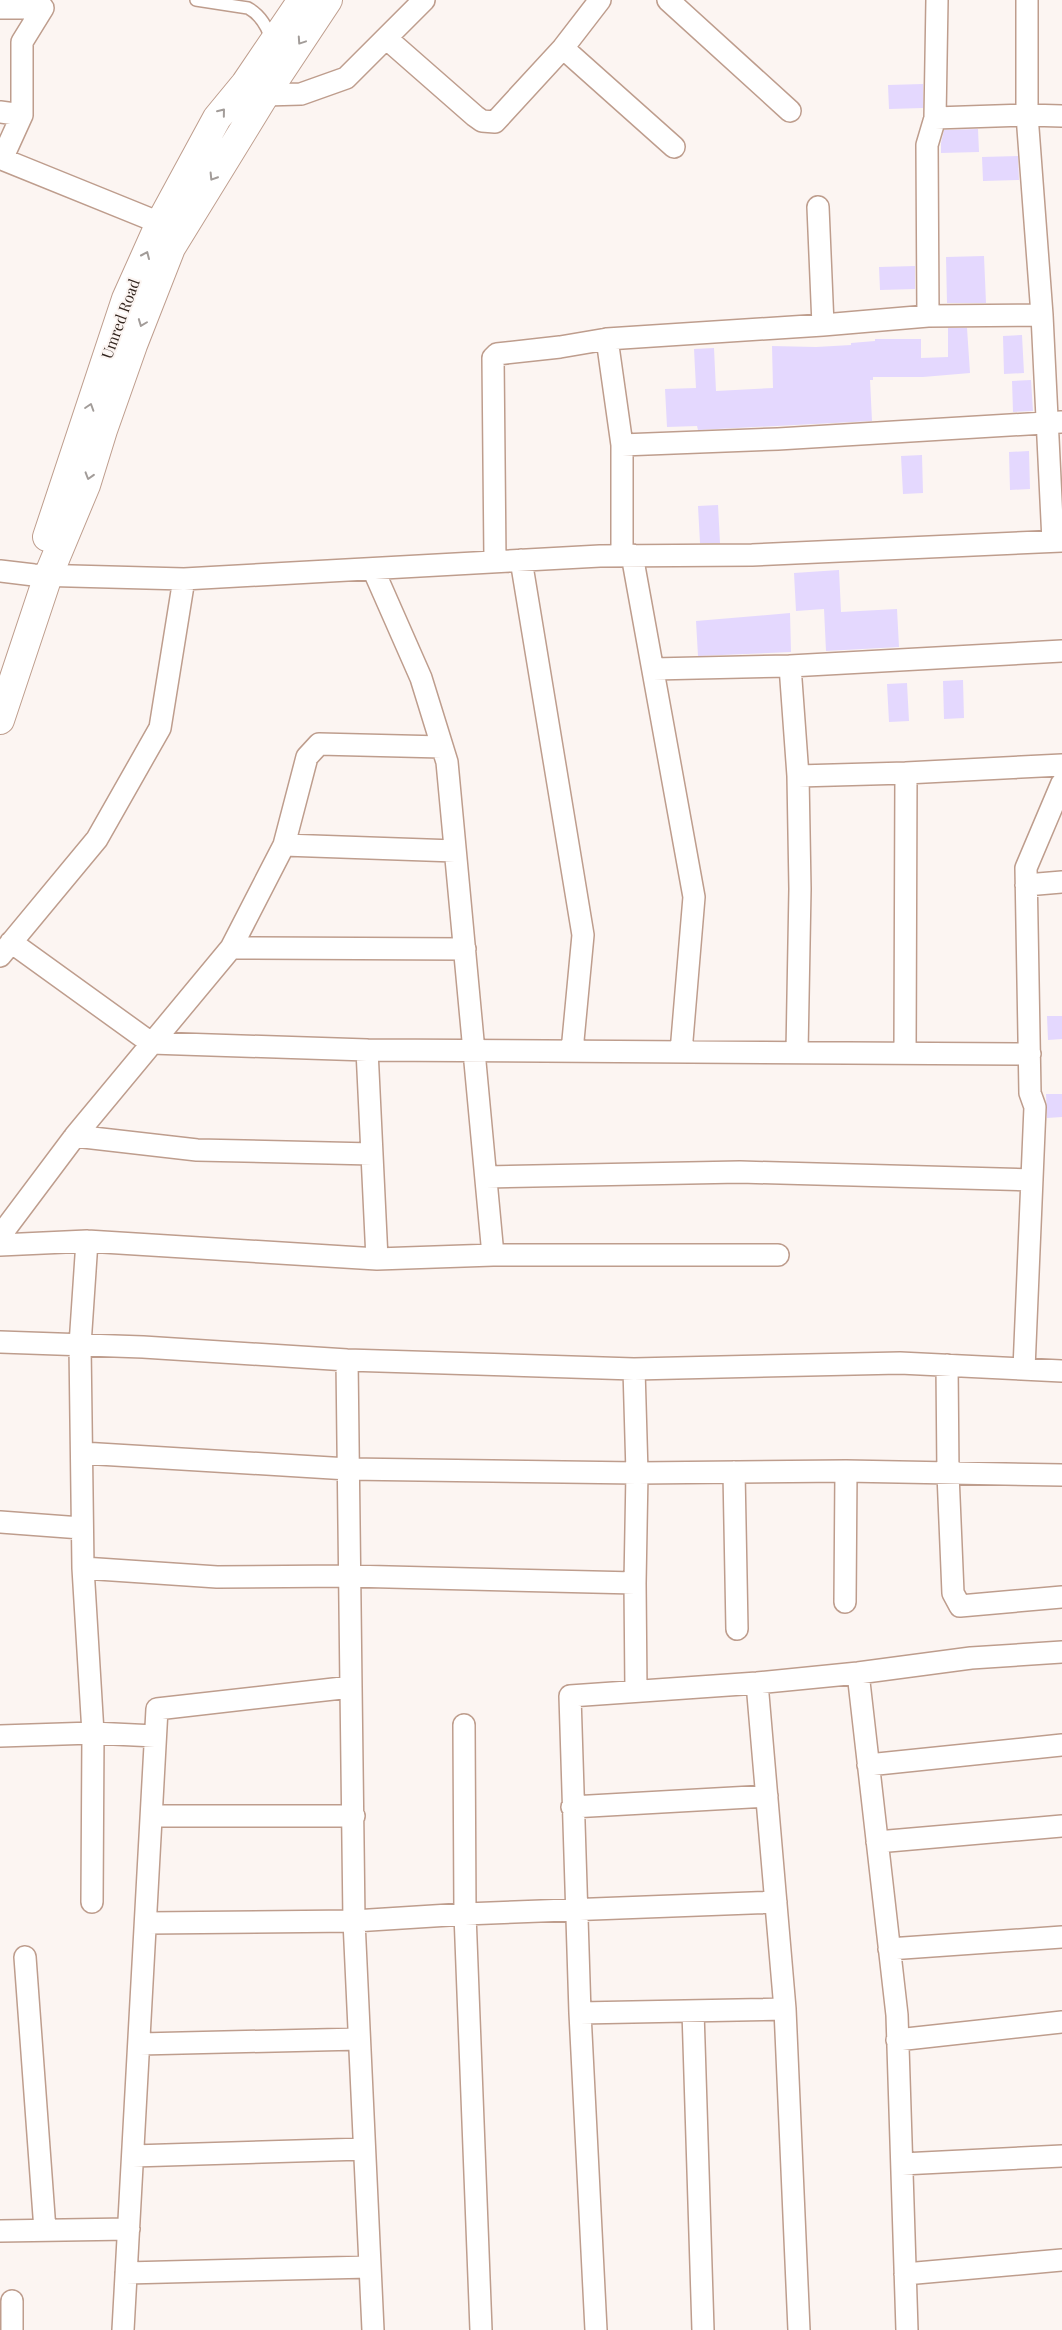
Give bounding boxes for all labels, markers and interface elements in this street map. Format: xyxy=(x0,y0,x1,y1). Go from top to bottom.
one-way arrow xyxy=(298,35,307,44)
one-way arrow xyxy=(217,108,226,117)
one-way arrow xyxy=(210,172,220,181)
one-way arrow xyxy=(139,251,150,260)
street label: Umred Road xyxy=(96,276,144,361)
one-way arrow xyxy=(138,318,148,326)
one-way arrow xyxy=(84,403,94,412)
one-way arrow xyxy=(85,472,95,480)

